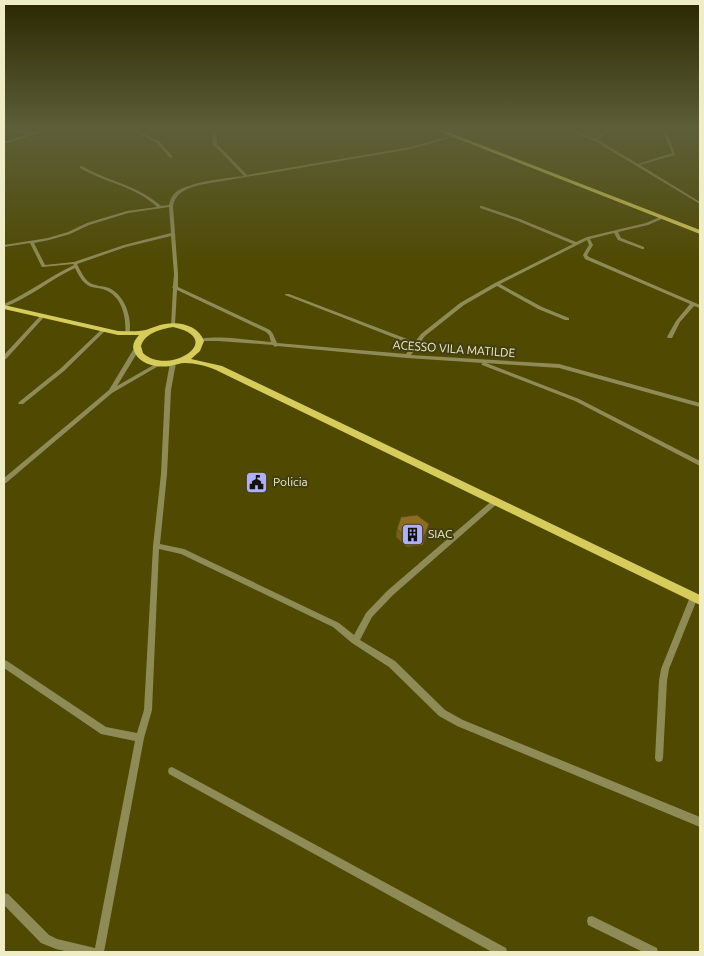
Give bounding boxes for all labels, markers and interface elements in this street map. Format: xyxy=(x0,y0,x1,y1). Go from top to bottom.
street label: ACESSO VILA MATILDE xyxy=(392,338,516,359)
public building icon: Policia xyxy=(245,470,269,494)
place label: Policia xyxy=(273,475,308,488)
building icon: SIAC xyxy=(400,522,424,546)
place label: SIAC xyxy=(428,527,453,540)

